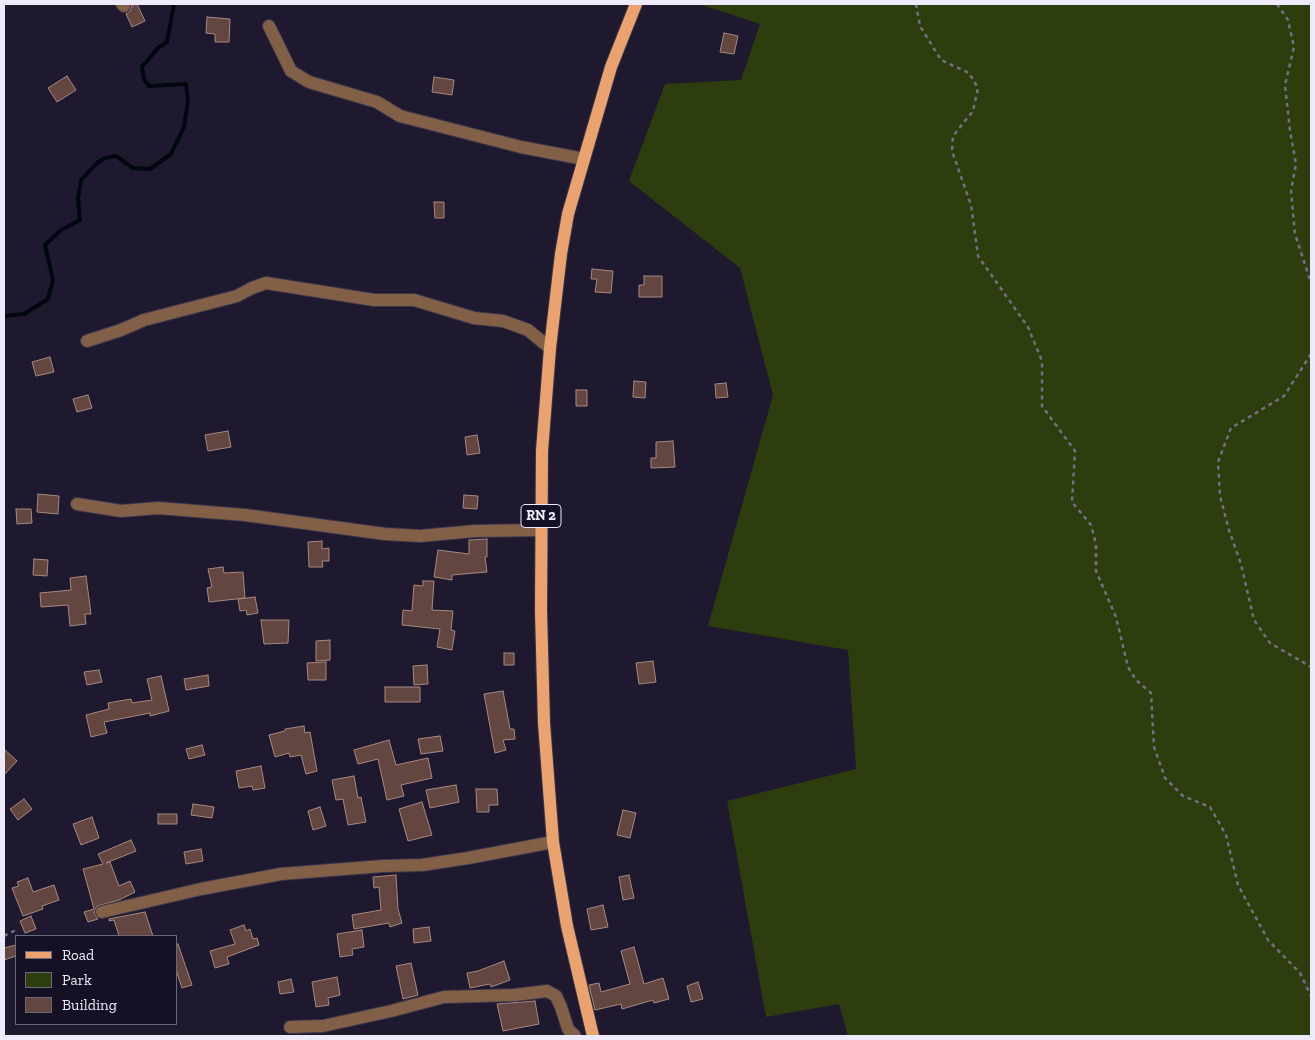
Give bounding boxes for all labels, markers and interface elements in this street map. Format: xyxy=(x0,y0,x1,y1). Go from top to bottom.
road number: RN 2 xyxy=(521,504,561,528)
legend xyxy=(15,935,178,1025)
text: Road xyxy=(62,946,94,964)
text: Park xyxy=(62,971,92,989)
text: Building xyxy=(62,996,117,1014)

